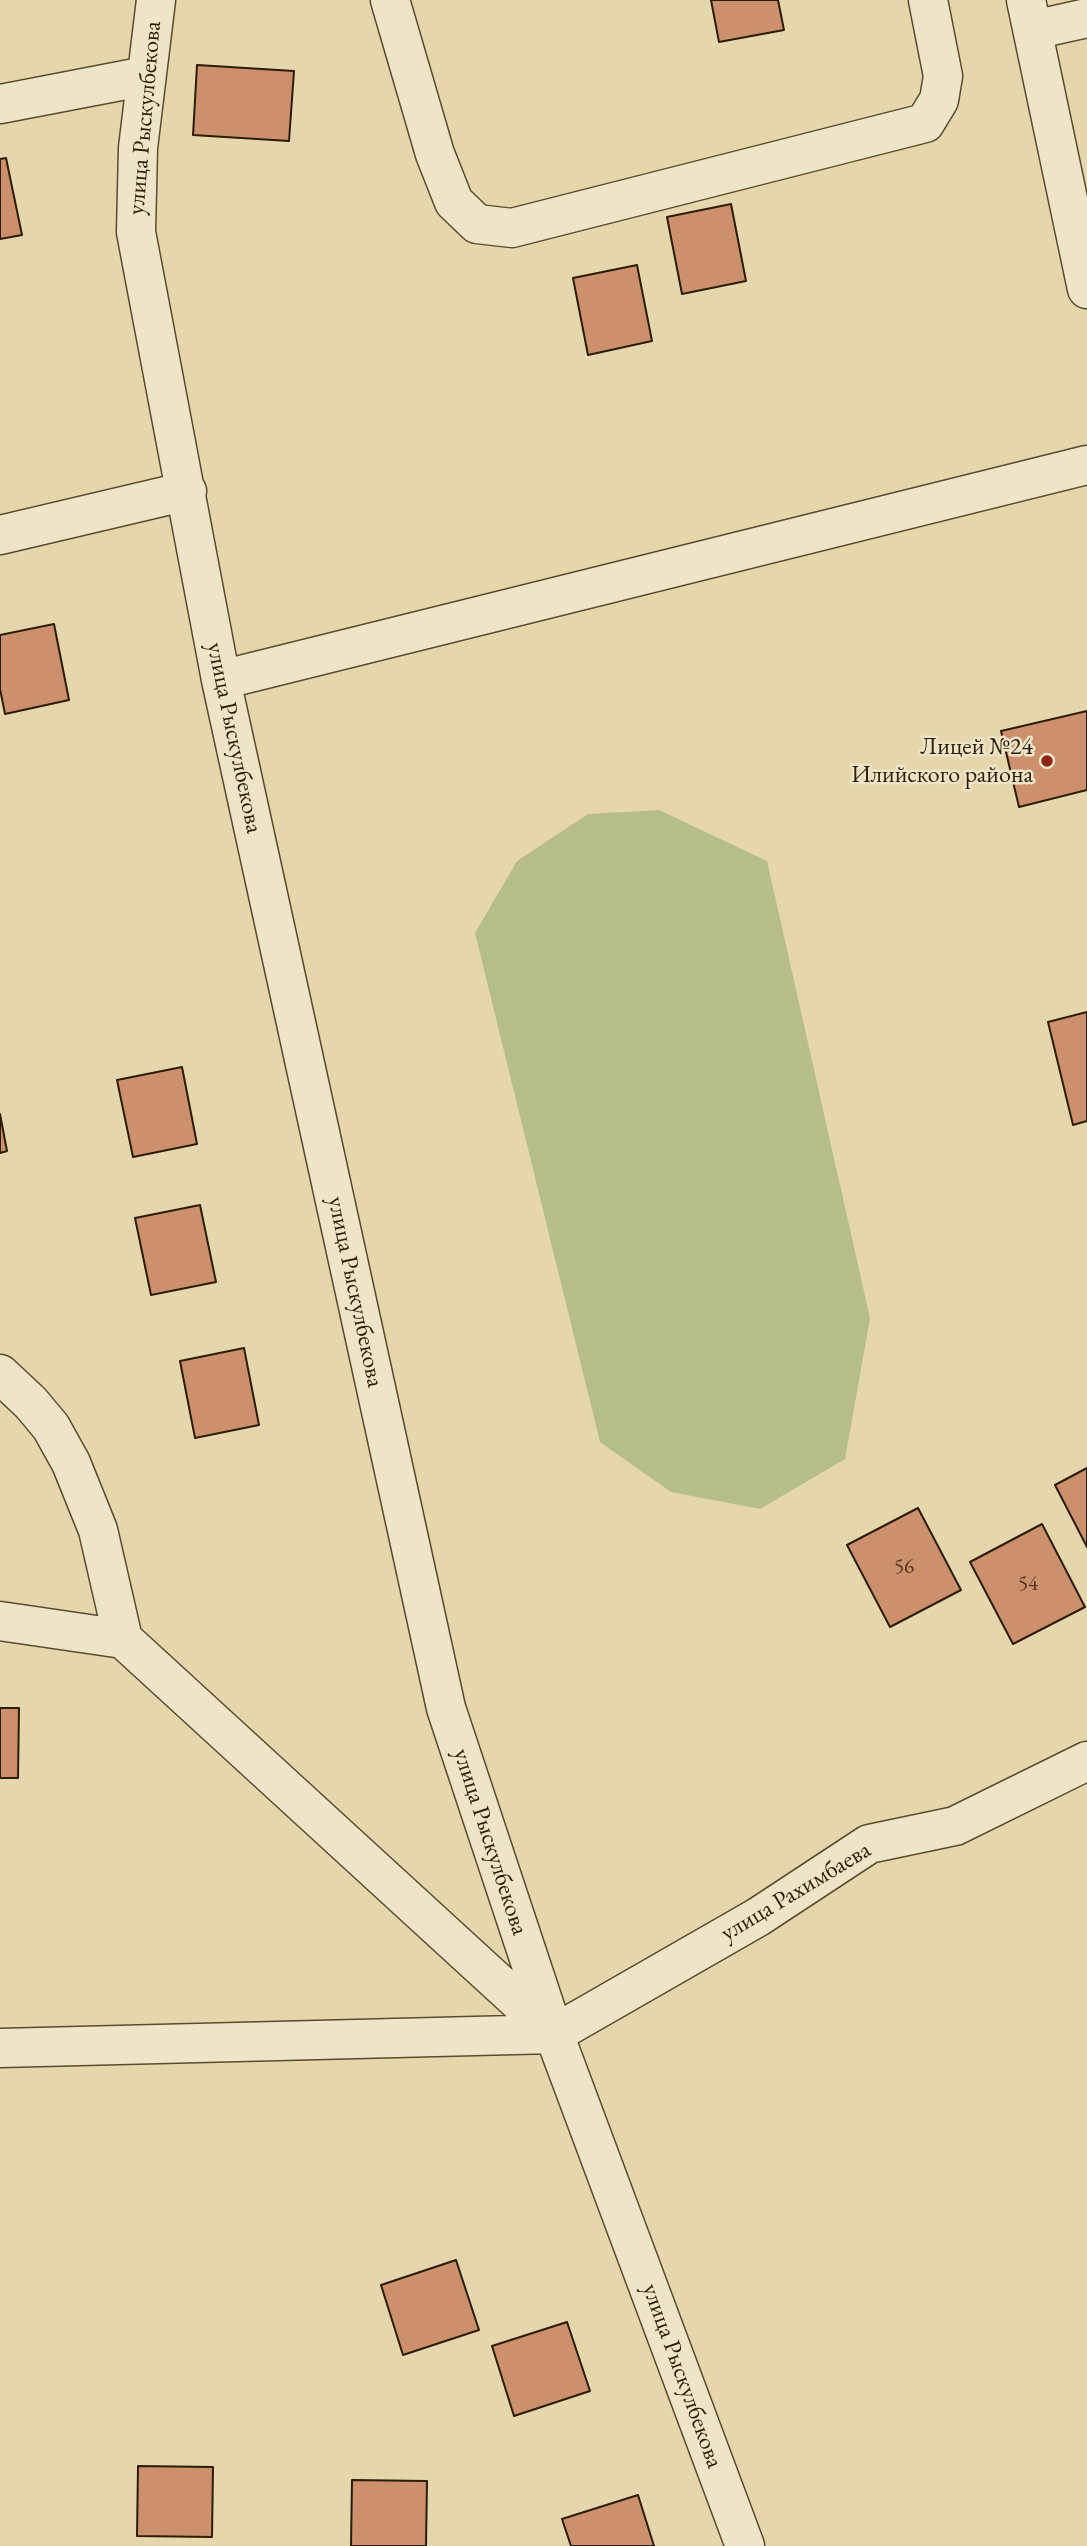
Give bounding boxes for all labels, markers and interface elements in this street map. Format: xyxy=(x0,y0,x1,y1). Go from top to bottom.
street label: улица Рыскулбекова xyxy=(122,20,168,216)
street label: улица Рыскулбекова xyxy=(200,640,268,836)
place label: Лицей №24 Илийского района xyxy=(851,733,1033,789)
marker: Лицей №24 Илийского района xyxy=(1039,753,1055,769)
street label: улица Рыскулбекова xyxy=(321,1194,389,1390)
house number: 56 xyxy=(894,1554,914,1580)
house number: 54 xyxy=(1018,1571,1038,1597)
street label: улица Рыскулбекова xyxy=(446,1745,534,1939)
street label: улица Рахимбаева xyxy=(716,1836,876,1948)
street label: улица Рыскулбекова xyxy=(635,2280,729,2472)

